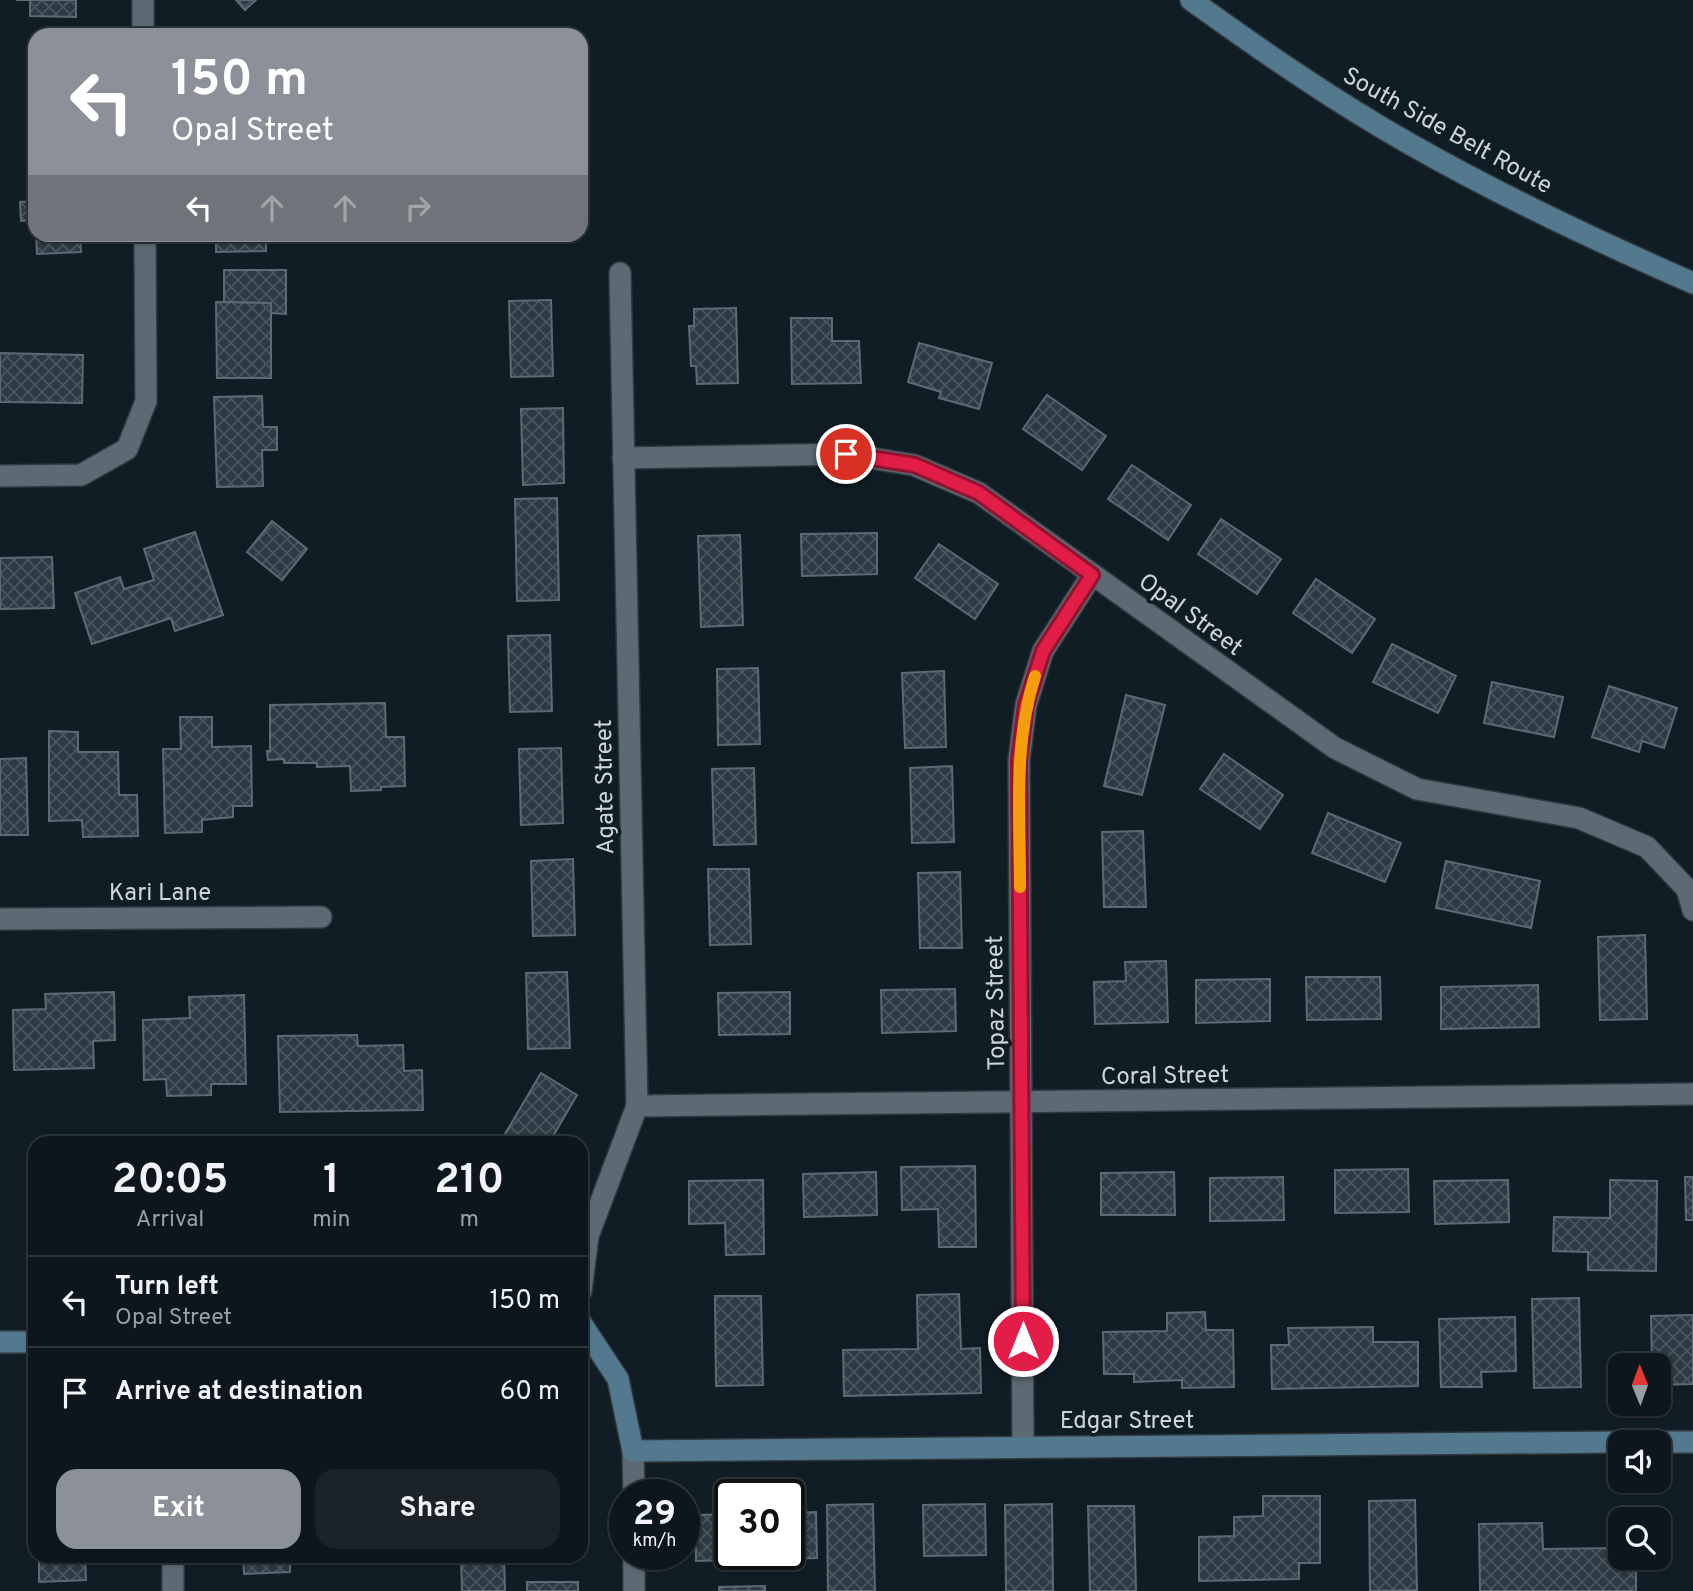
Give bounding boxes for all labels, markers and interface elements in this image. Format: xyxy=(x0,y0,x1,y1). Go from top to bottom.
text: 150 m xyxy=(171,51,308,113)
icon: left xyxy=(56,56,147,147)
street label: South Side Belt Route xyxy=(1337,62,1557,202)
text: Opal Street xyxy=(171,112,334,152)
icon: left xyxy=(180,189,218,227)
icon: ahead xyxy=(253,189,291,227)
icon: ahead xyxy=(326,189,364,227)
icon: right xyxy=(399,189,437,227)
pin xyxy=(816,424,876,484)
icon: arrive xyxy=(827,435,865,473)
street label: Opal Street xyxy=(1132,568,1248,664)
street label: Agate Street xyxy=(590,719,622,855)
street label: Kari Lane xyxy=(109,879,211,909)
street label: Topaz Street xyxy=(981,935,1013,1071)
street label: Coral Street xyxy=(1101,1061,1229,1093)
text: 20:05 xyxy=(112,1155,228,1208)
text: 1 xyxy=(323,1155,340,1208)
text: 210 xyxy=(434,1155,504,1208)
text: Arrival xyxy=(136,1206,204,1235)
text: min xyxy=(312,1206,350,1235)
text: m xyxy=(459,1206,479,1235)
text: Turn left xyxy=(115,1271,219,1304)
icon: left xyxy=(56,1283,94,1321)
text: 150 m xyxy=(489,1285,560,1318)
text: Opal Street xyxy=(115,1304,232,1333)
position arrow xyxy=(986,1304,1060,1378)
north arrow xyxy=(1608,1353,1671,1416)
map controls xyxy=(1608,1353,1671,1570)
icon: arrive xyxy=(56,1374,94,1412)
text: Arrive at destination xyxy=(115,1376,363,1409)
text: 60 m xyxy=(500,1376,560,1409)
street label: Edgar Street xyxy=(1060,1407,1194,1437)
button: sound xyxy=(1608,1430,1671,1493)
button: Exit xyxy=(56,1469,301,1549)
button: Share xyxy=(315,1469,560,1549)
speed limit sign: 30 xyxy=(714,1479,805,1570)
text: 29 xyxy=(633,1493,676,1537)
button: search xyxy=(1608,1507,1671,1570)
text: km/h xyxy=(633,1530,676,1553)

